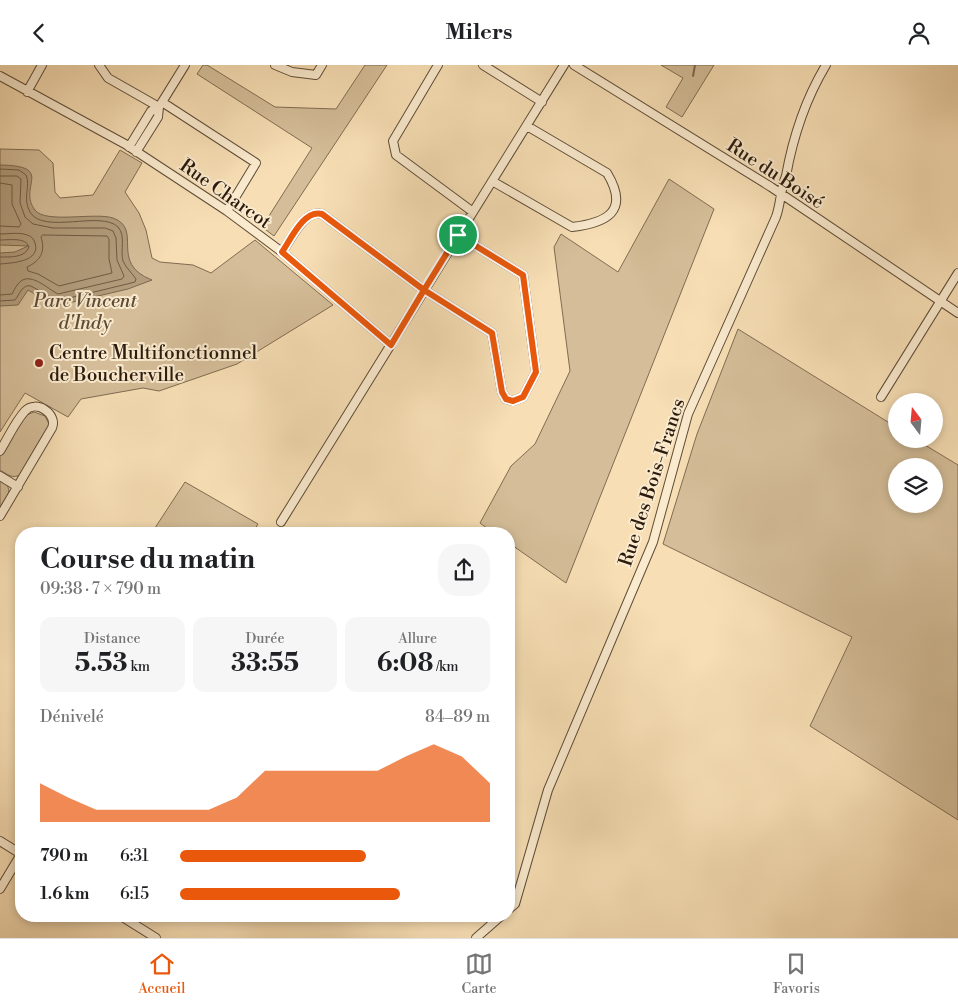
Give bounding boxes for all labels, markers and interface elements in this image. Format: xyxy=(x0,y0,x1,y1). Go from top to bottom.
icon: back xyxy=(25,19,53,47)
text: Milers xyxy=(445,19,513,46)
icon: person xyxy=(905,19,933,47)
street label: Rue du Boisé xyxy=(722,133,829,214)
street label: Rue Charcot xyxy=(175,154,276,234)
pin xyxy=(437,214,479,256)
icon: arrive xyxy=(444,221,472,249)
park label: Parc Vincent d'Indy xyxy=(32,289,137,335)
place label: Centre Multifonctionnel de Boucherville xyxy=(49,341,258,387)
marker: Centre Multifonctionnel de Boucherville xyxy=(33,357,45,369)
north arrow xyxy=(888,393,942,447)
map controls xyxy=(888,393,943,513)
street label: Rue des Bois-Francs xyxy=(613,395,690,569)
button: layers xyxy=(888,458,943,513)
text: Course du matin xyxy=(40,542,255,577)
button: share xyxy=(438,544,490,596)
text: 09:38 · 7 × 790 m xyxy=(40,579,161,599)
text: Distance xyxy=(84,630,141,648)
text: Durée xyxy=(246,630,284,648)
text: Allure xyxy=(398,630,437,648)
text: 5.53 xyxy=(75,648,128,679)
text: 33:55 xyxy=(231,648,299,679)
text: 6:08 xyxy=(377,648,433,679)
text: km xyxy=(128,658,150,676)
text: /km xyxy=(433,658,459,676)
text: Dénivelé xyxy=(40,707,104,727)
text: 84–89 m xyxy=(425,707,490,727)
text: 790 m xyxy=(40,846,88,866)
text: 6:31 xyxy=(120,846,149,866)
text: 1.6 km xyxy=(40,884,89,904)
text: 6:15 xyxy=(120,884,149,904)
tab: Accueil xyxy=(138,950,185,998)
tab: Carte xyxy=(462,950,497,998)
tab: Favoris xyxy=(773,950,820,998)

